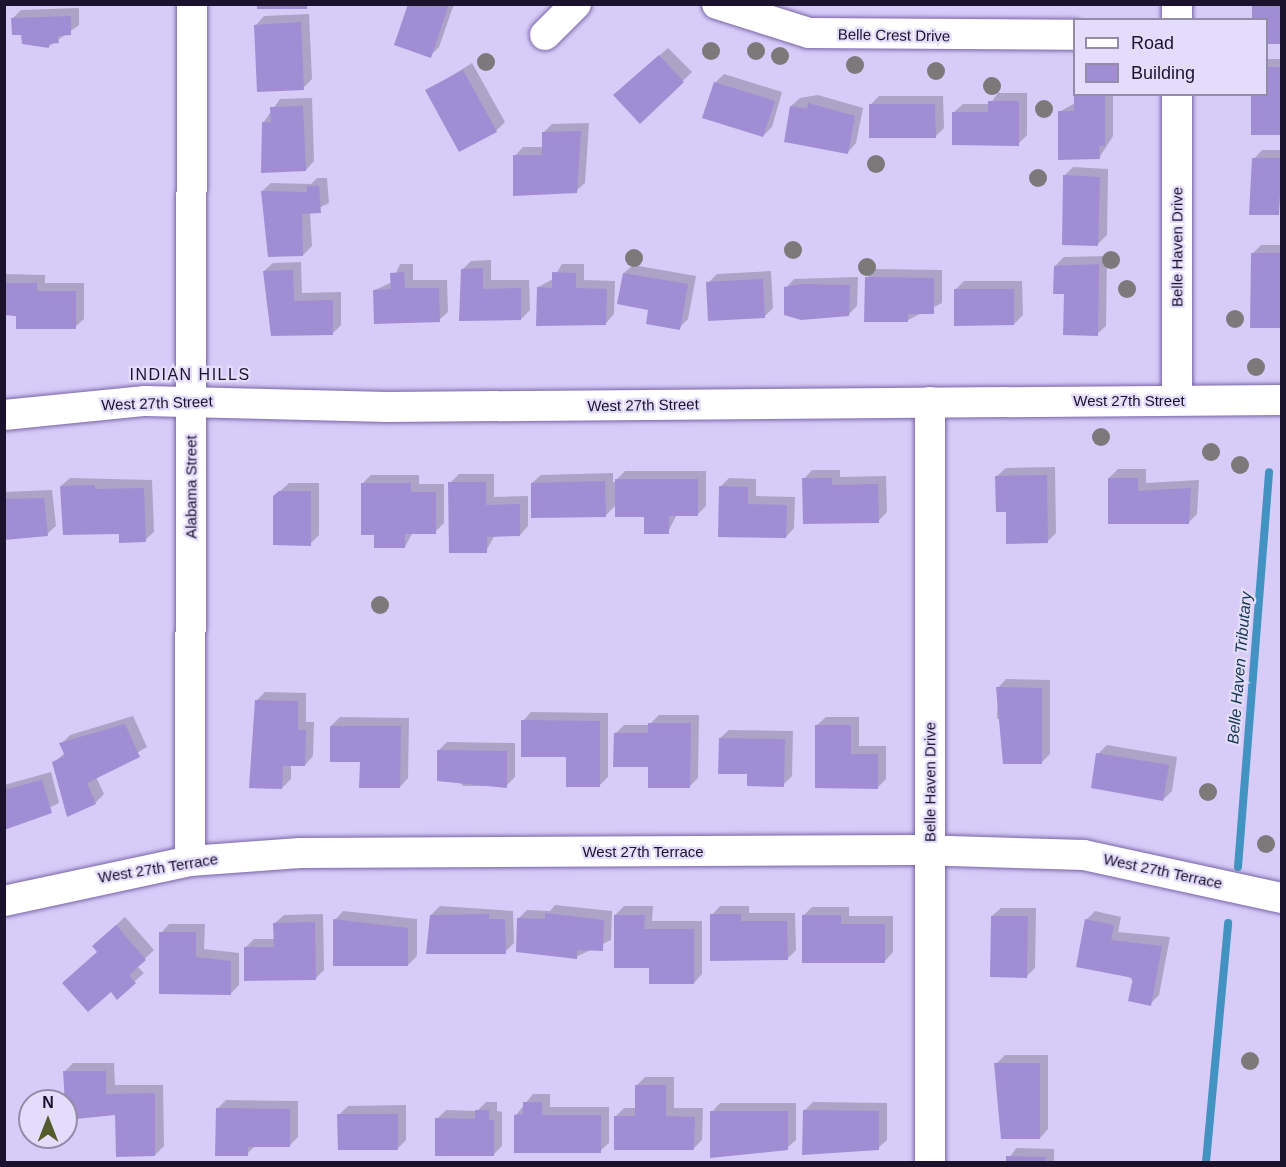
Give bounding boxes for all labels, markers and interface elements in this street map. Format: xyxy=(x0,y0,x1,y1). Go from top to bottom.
legend xyxy=(1073,18,1268,96)
street label: Belle Crest Drive xyxy=(838,25,950,45)
text: Road xyxy=(1131,33,1174,53)
text: Building xyxy=(1131,63,1195,83)
street label: Belle Haven Drive xyxy=(1168,187,1186,307)
district label: INDIAN HILLS xyxy=(129,365,251,385)
street label: West 27th Street xyxy=(101,392,213,414)
street label: West 27th Street xyxy=(1073,392,1185,410)
street label: West 27th Street xyxy=(587,395,699,415)
street label: Alabama Street xyxy=(182,435,200,539)
water label: Belle Haven Tributary xyxy=(1224,591,1256,745)
street label: Belle Haven Drive xyxy=(921,722,939,842)
street label: West 27th Terrace xyxy=(582,843,704,861)
street label: West 27th Terrace xyxy=(97,850,219,886)
street label: West 27th Terrace xyxy=(1102,850,1224,892)
north arrow xyxy=(18,1089,78,1149)
text: N xyxy=(42,1094,54,1111)

